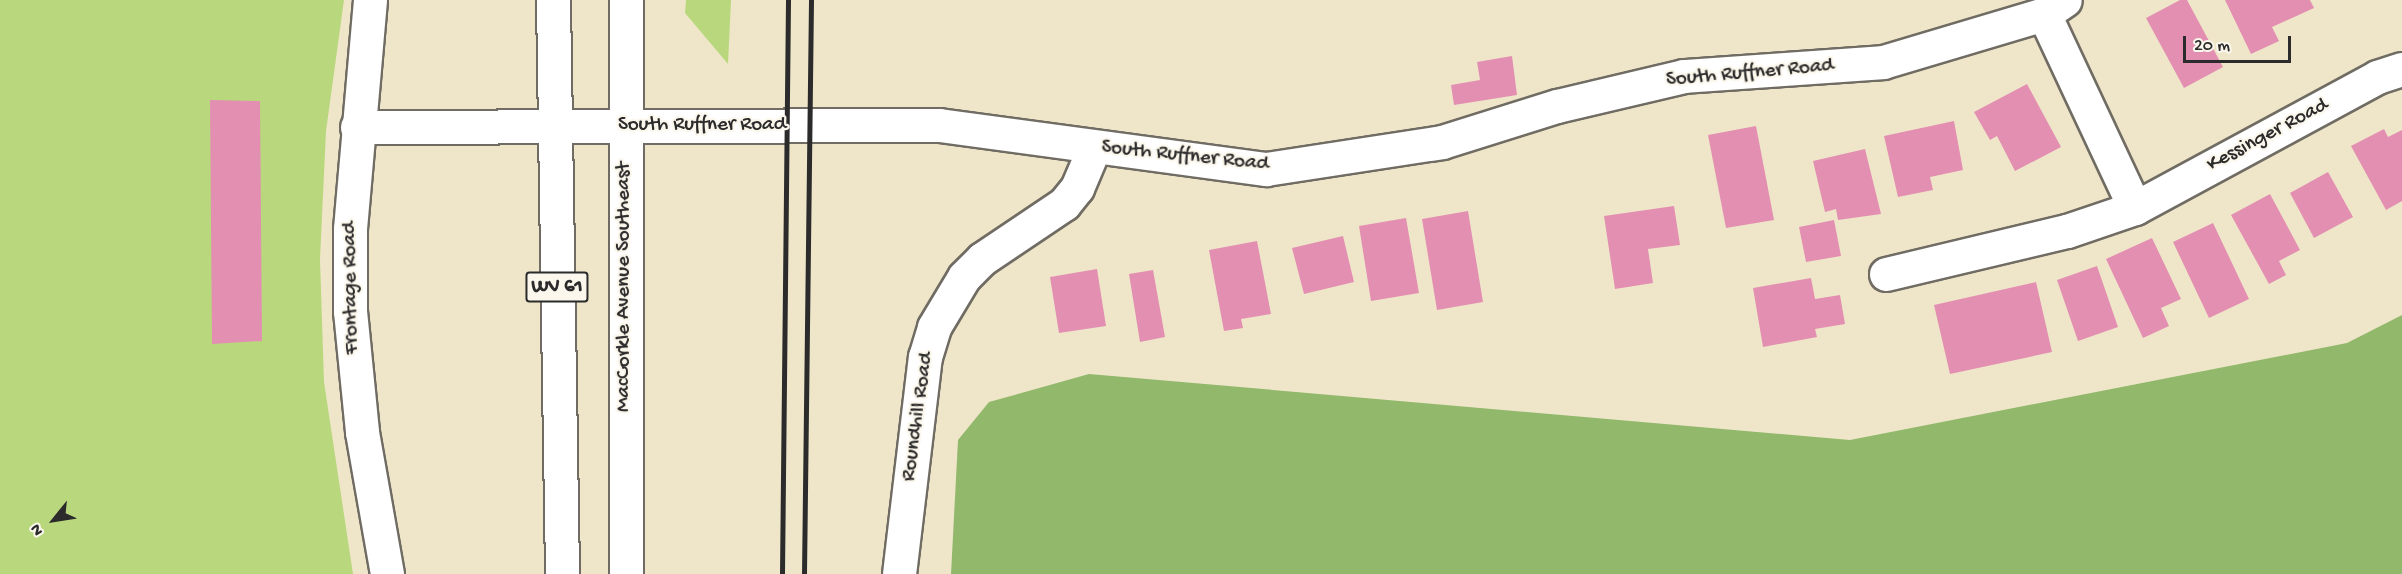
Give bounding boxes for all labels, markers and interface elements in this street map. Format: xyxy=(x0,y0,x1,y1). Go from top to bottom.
scale bar xyxy=(2186,24,2294,62)
text: 20 m xyxy=(2194,36,2230,57)
street label: South Ruffner Road xyxy=(1665,54,1835,94)
street label: Kessinger Road xyxy=(2203,94,2333,178)
street label: South Ruffner Road xyxy=(618,113,786,139)
street label: South Ruffner Road xyxy=(1100,136,1270,178)
street label: MacCorkle Avenue Southeast xyxy=(612,162,638,412)
street label: Frontage Road xyxy=(338,221,366,355)
road number: WV 61 xyxy=(524,270,590,304)
street label: Roundhill Road xyxy=(897,351,941,483)
north arrow xyxy=(24,490,84,550)
text: N xyxy=(27,520,49,539)

